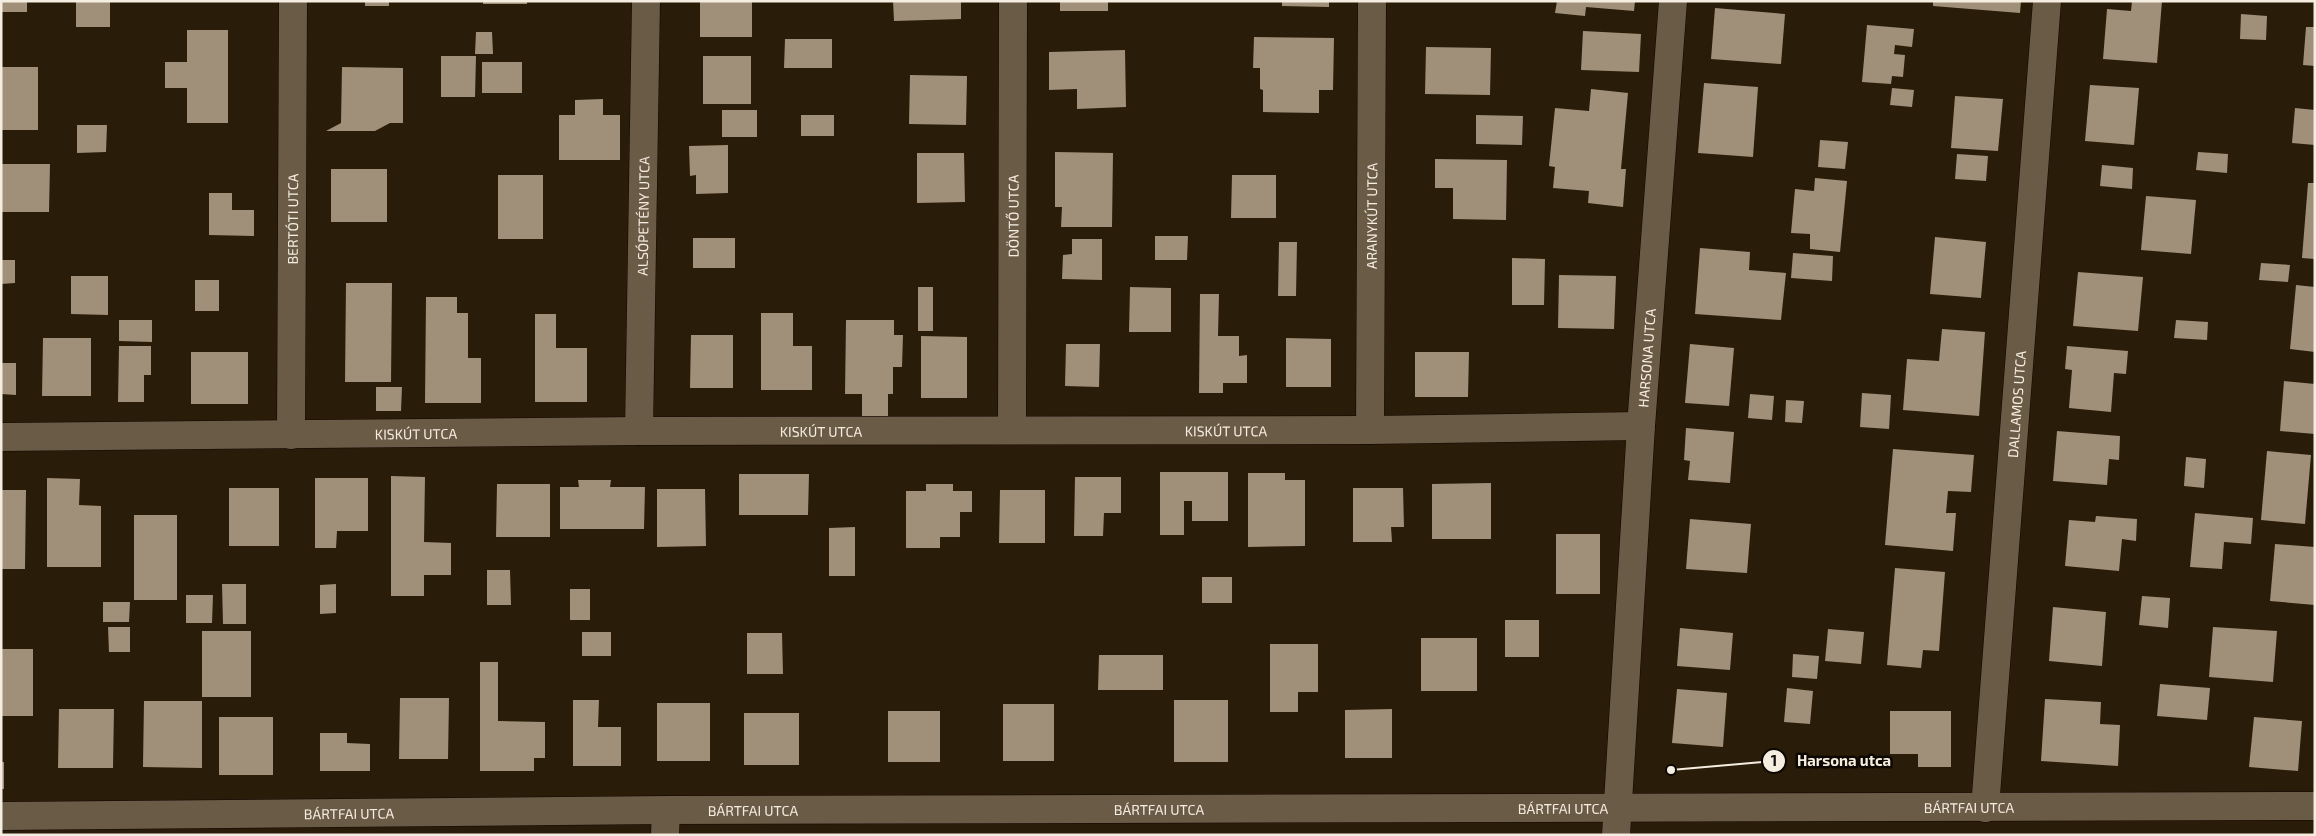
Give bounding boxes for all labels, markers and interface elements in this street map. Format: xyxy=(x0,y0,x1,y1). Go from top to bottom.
street label: ALSÓPETÉNY UTCA xyxy=(633,156,652,276)
street label: ARANYKÚT UTCA xyxy=(1362,162,1380,269)
street label: BERTÓTI UTCA xyxy=(283,173,301,265)
street label: DÖNTŐ UTCA xyxy=(1004,174,1021,257)
street label: HARSONA UTCA xyxy=(1634,308,1658,408)
street label: DALLAMOS UTCA xyxy=(2003,350,2029,459)
street label: KISKÚT UTCA xyxy=(780,422,862,439)
street label: KISKÚT UTCA xyxy=(1185,422,1267,439)
street label: KISKÚT UTCA xyxy=(375,424,458,442)
callout: Harsona utca xyxy=(1762,746,1901,776)
text: 1 xyxy=(1771,751,1777,769)
text: Harsona utca xyxy=(1797,751,1891,769)
street label: BÁRTFAI UTCA xyxy=(1924,798,2014,815)
street label: BÁRTFAI UTCA xyxy=(1518,799,1608,816)
street label: BÁRTFAI UTCA xyxy=(1114,800,1204,817)
street label: BÁRTFAI UTCA xyxy=(708,801,798,818)
street label: BÁRTFAI UTCA xyxy=(304,804,395,822)

